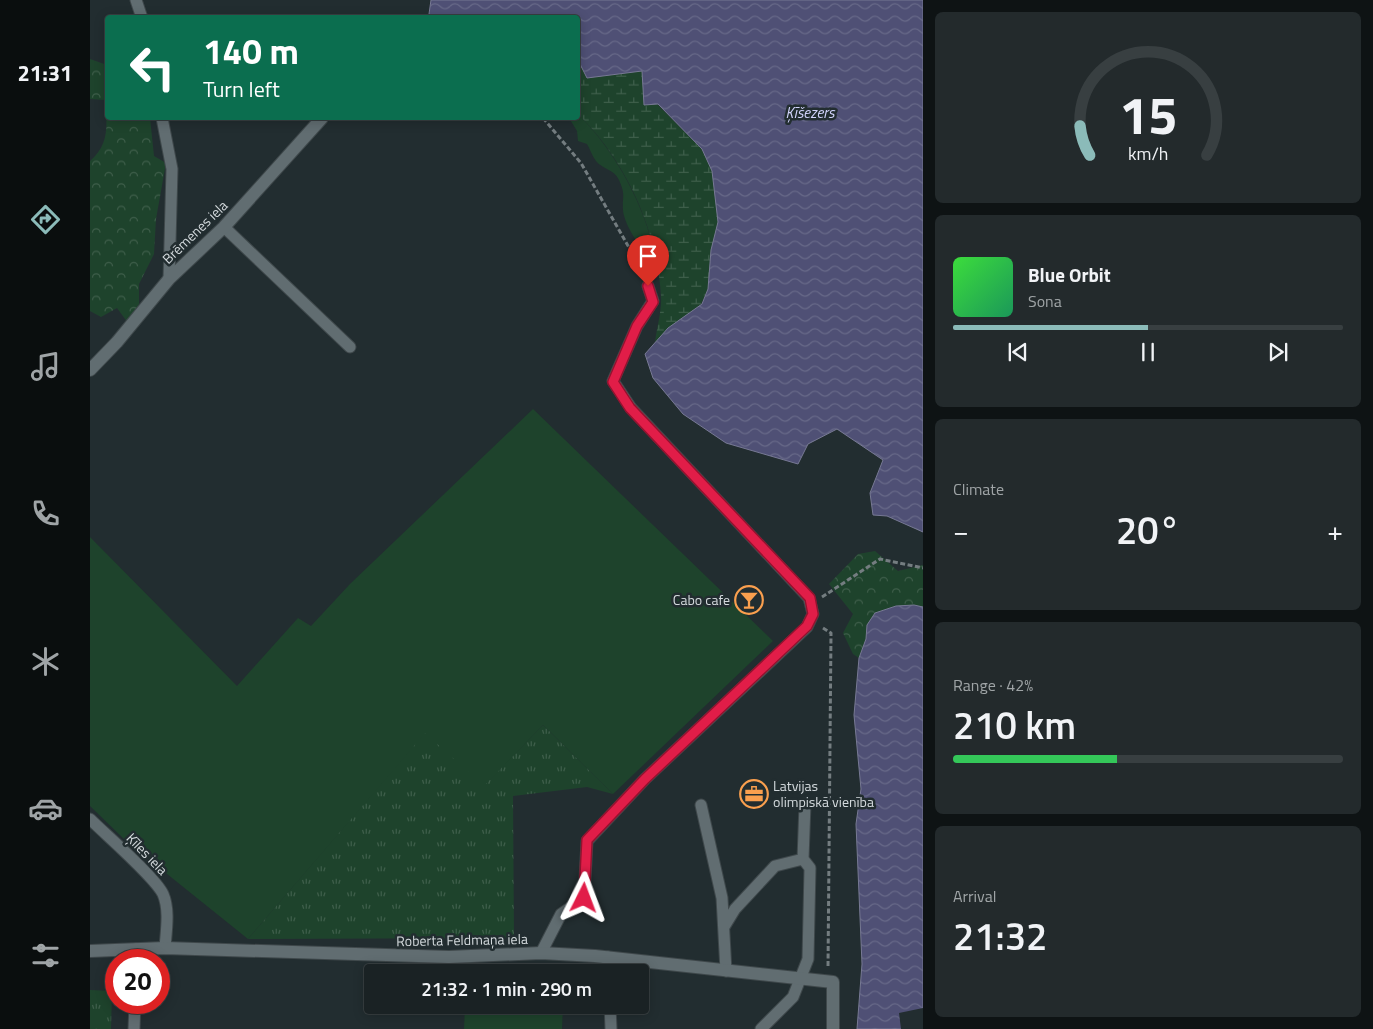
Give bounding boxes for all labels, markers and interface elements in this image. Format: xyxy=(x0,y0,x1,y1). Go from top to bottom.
text: 140 m xyxy=(203,24,299,78)
icon: left xyxy=(120,35,185,100)
text: 21:31 xyxy=(18,56,72,90)
text: Turn left xyxy=(203,72,280,106)
text: 15 xyxy=(1119,75,1177,154)
water label: Ķīšezers xyxy=(785,101,836,124)
text: km/h xyxy=(1128,140,1168,167)
street label: Brēmenes iela xyxy=(157,195,232,268)
icon: directions xyxy=(28,202,63,237)
pin xyxy=(627,235,669,286)
icon: arrive xyxy=(634,242,662,270)
text: Blue Orbit xyxy=(1028,260,1111,289)
text: Sona xyxy=(1028,289,1062,313)
icon: previous xyxy=(1004,338,1032,366)
icon: pause xyxy=(1134,338,1162,366)
icon: next xyxy=(1264,338,1292,366)
icon: music xyxy=(28,349,63,384)
text: Climate xyxy=(953,477,1004,501)
icon: phone xyxy=(28,496,63,531)
text: 20° xyxy=(1116,501,1180,559)
text: − xyxy=(953,509,969,552)
text: + xyxy=(1327,509,1343,552)
bar icon: Cabo cafe xyxy=(734,585,764,615)
place label: Cabo cafe xyxy=(673,589,730,610)
icon: climate xyxy=(28,644,63,679)
text: Range · 42% xyxy=(953,673,1033,697)
text: 210 km xyxy=(953,696,1076,754)
place label: Latvijas olimpiskā vienība xyxy=(773,775,874,812)
office icon: Latvijas olimpiskā vienība xyxy=(739,779,769,809)
icon: car xyxy=(28,791,63,826)
street label: Ķīles iela xyxy=(122,828,173,879)
position arrow xyxy=(557,871,609,923)
text: Arrival xyxy=(953,884,996,908)
text: 21:32 xyxy=(953,907,1047,965)
street label: Roberta Feldmaņa iela xyxy=(396,928,528,951)
icon: filters xyxy=(28,938,63,973)
speed limit sign: 20 xyxy=(105,949,170,1014)
text: 21:32 · 1 min · 290 m xyxy=(421,974,592,1003)

